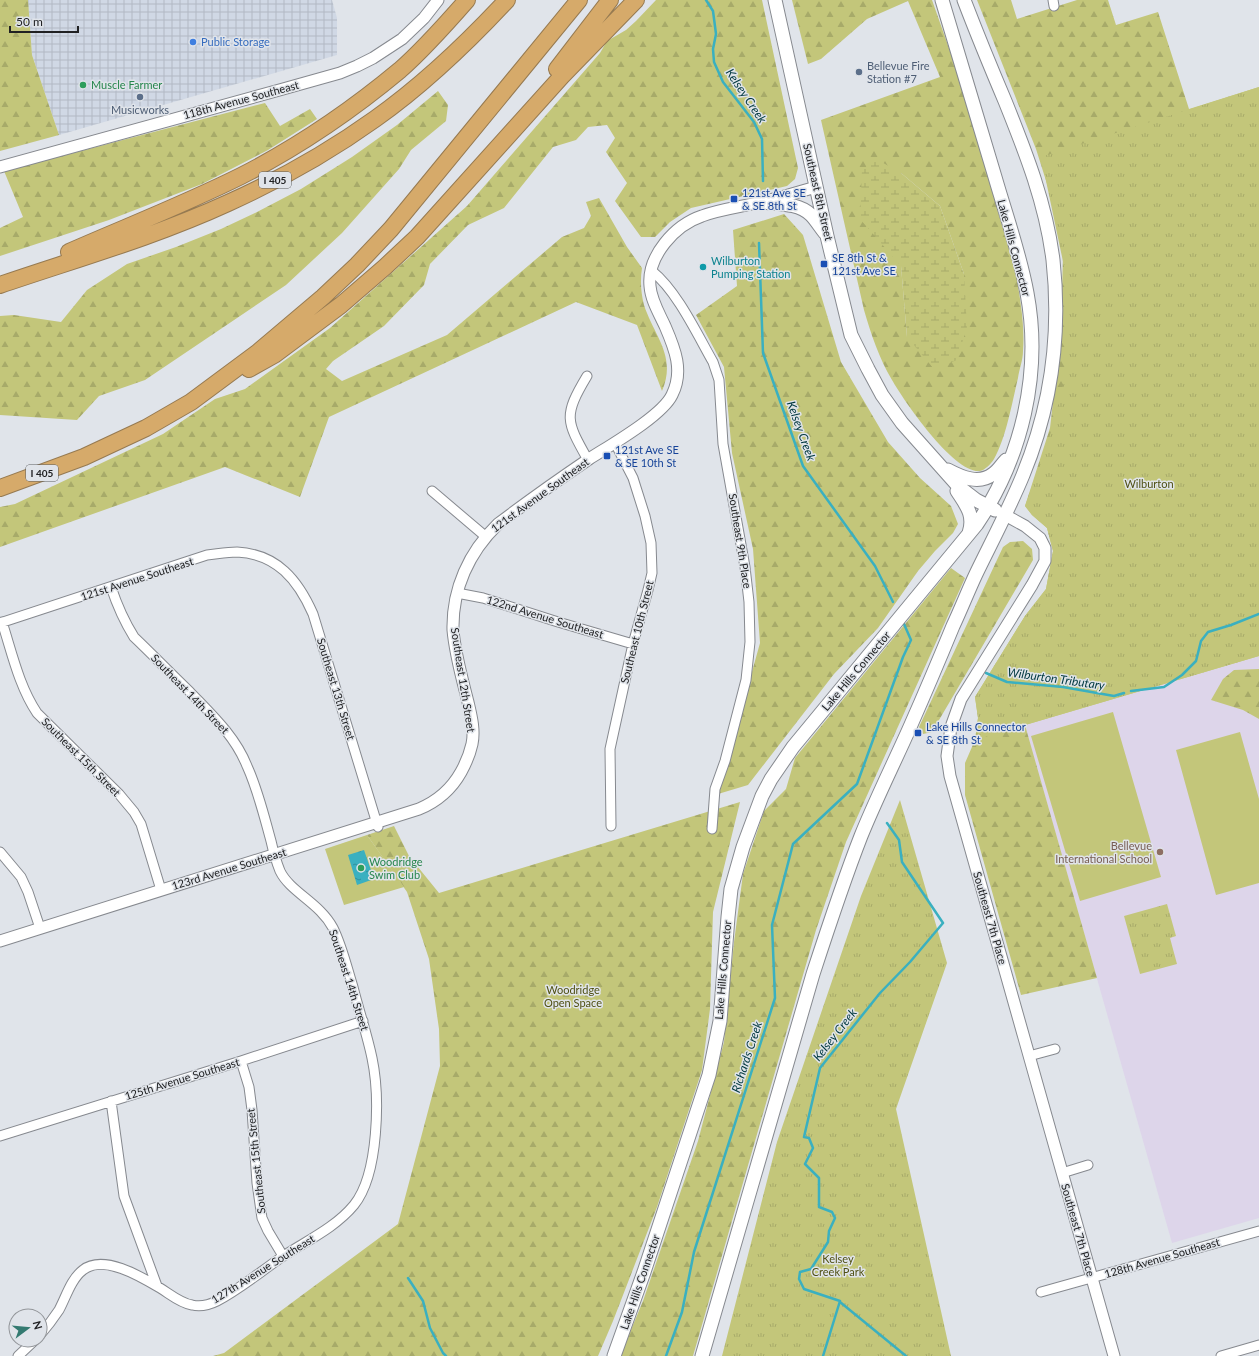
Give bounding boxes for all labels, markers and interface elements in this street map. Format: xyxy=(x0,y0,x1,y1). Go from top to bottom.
scale bar xyxy=(10,8,78,34)
text: 50 m xyxy=(16,14,43,29)
place label: Public Storage xyxy=(201,35,270,48)
marker: Public Storage xyxy=(188,37,198,47)
place label: Bellevue Fire Station #7 xyxy=(867,59,930,85)
water label: Kelsey Creek xyxy=(723,66,770,126)
marker: Bellevue Fire Station #7 xyxy=(854,67,864,77)
place label: Muscle Farmer xyxy=(91,78,162,91)
street label: 118th Avenue Southeast xyxy=(182,78,300,121)
marker: Muscle Farmer xyxy=(78,80,88,90)
marker: Musicworks xyxy=(135,92,145,102)
place label: Musicworks xyxy=(111,103,169,116)
street label: Southeast 8th Street xyxy=(801,142,836,242)
road number: I 405 xyxy=(259,172,291,188)
place label: 121st Ave SE & SE 8th St xyxy=(742,186,806,212)
marker: 121st Ave SE & SE 8th St xyxy=(729,194,739,204)
street label: Lake Hills Connector xyxy=(995,198,1034,298)
place label: SE 8th St & 121st Ave SE xyxy=(832,251,896,277)
place label: Wilburton Pumping Station xyxy=(711,254,790,280)
marker: SE 8th St & 121st Ave SE xyxy=(819,259,829,269)
marker: Wilburton Pumping Station xyxy=(698,262,708,272)
water label: Kelsey Creek xyxy=(784,399,819,463)
place label: 121st Ave SE & SE 10th St xyxy=(615,443,679,469)
marker: 121st Ave SE & SE 10th St xyxy=(602,451,612,461)
street label: 121st Avenue Southeast xyxy=(488,455,591,535)
road number: I 405 xyxy=(26,465,58,481)
park label: Wilburton xyxy=(1124,477,1174,490)
street label: Southeast 9th Place xyxy=(727,492,754,590)
street label: 121st Avenue Southeast xyxy=(79,554,195,603)
street label: Southeast 10th Street xyxy=(617,579,656,685)
street label: 122nd Avenue Southeast xyxy=(485,593,605,641)
street label: Southeast 12th Street xyxy=(449,627,478,733)
street label: Lake Hills Connector xyxy=(819,628,893,713)
street label: Southeast 13th Street xyxy=(315,636,358,741)
street label: Southeast 14th Street xyxy=(149,651,232,736)
water label: Wilburton Tributary xyxy=(1006,664,1106,693)
street label: Southeast 15th Street xyxy=(39,715,123,799)
place label: Lake Hills Connector & SE 8th St xyxy=(926,720,1026,746)
marker: Lake Hills Connector & SE 8th St xyxy=(913,728,923,738)
place label: Bellevue International School xyxy=(1055,839,1152,865)
street label: 123rd Avenue Southeast xyxy=(170,845,288,892)
marker: Bellevue International School xyxy=(1155,847,1165,857)
place label: Woodridge Swim Club xyxy=(369,855,423,881)
marker: Woodridge Swim Club xyxy=(356,863,366,873)
street label: Southeast 7th Place xyxy=(971,870,1010,966)
street label: Lake Hills Connector xyxy=(712,920,733,1020)
street label: Southeast 14th Street xyxy=(327,928,372,1032)
park label: Woodridge Open Space xyxy=(544,983,602,1009)
water label: Kelsey Creek xyxy=(809,1005,860,1064)
water label: Richards Creek xyxy=(728,1019,765,1094)
street label: 125th Avenue Southeast xyxy=(123,1055,241,1102)
street label: Southeast 15th Street xyxy=(244,1108,267,1214)
street label: Southeast 7th Place xyxy=(1059,1182,1098,1278)
street label: 127th Avenue Southeast xyxy=(209,1231,317,1306)
street label: Lake Hills Connector xyxy=(617,1233,662,1331)
street label: 128th Avenue Southeast xyxy=(1103,1235,1221,1280)
park label: Kelsey Creek Park xyxy=(812,1252,865,1278)
north arrow xyxy=(8,1308,48,1348)
text: N xyxy=(31,1319,46,1331)

